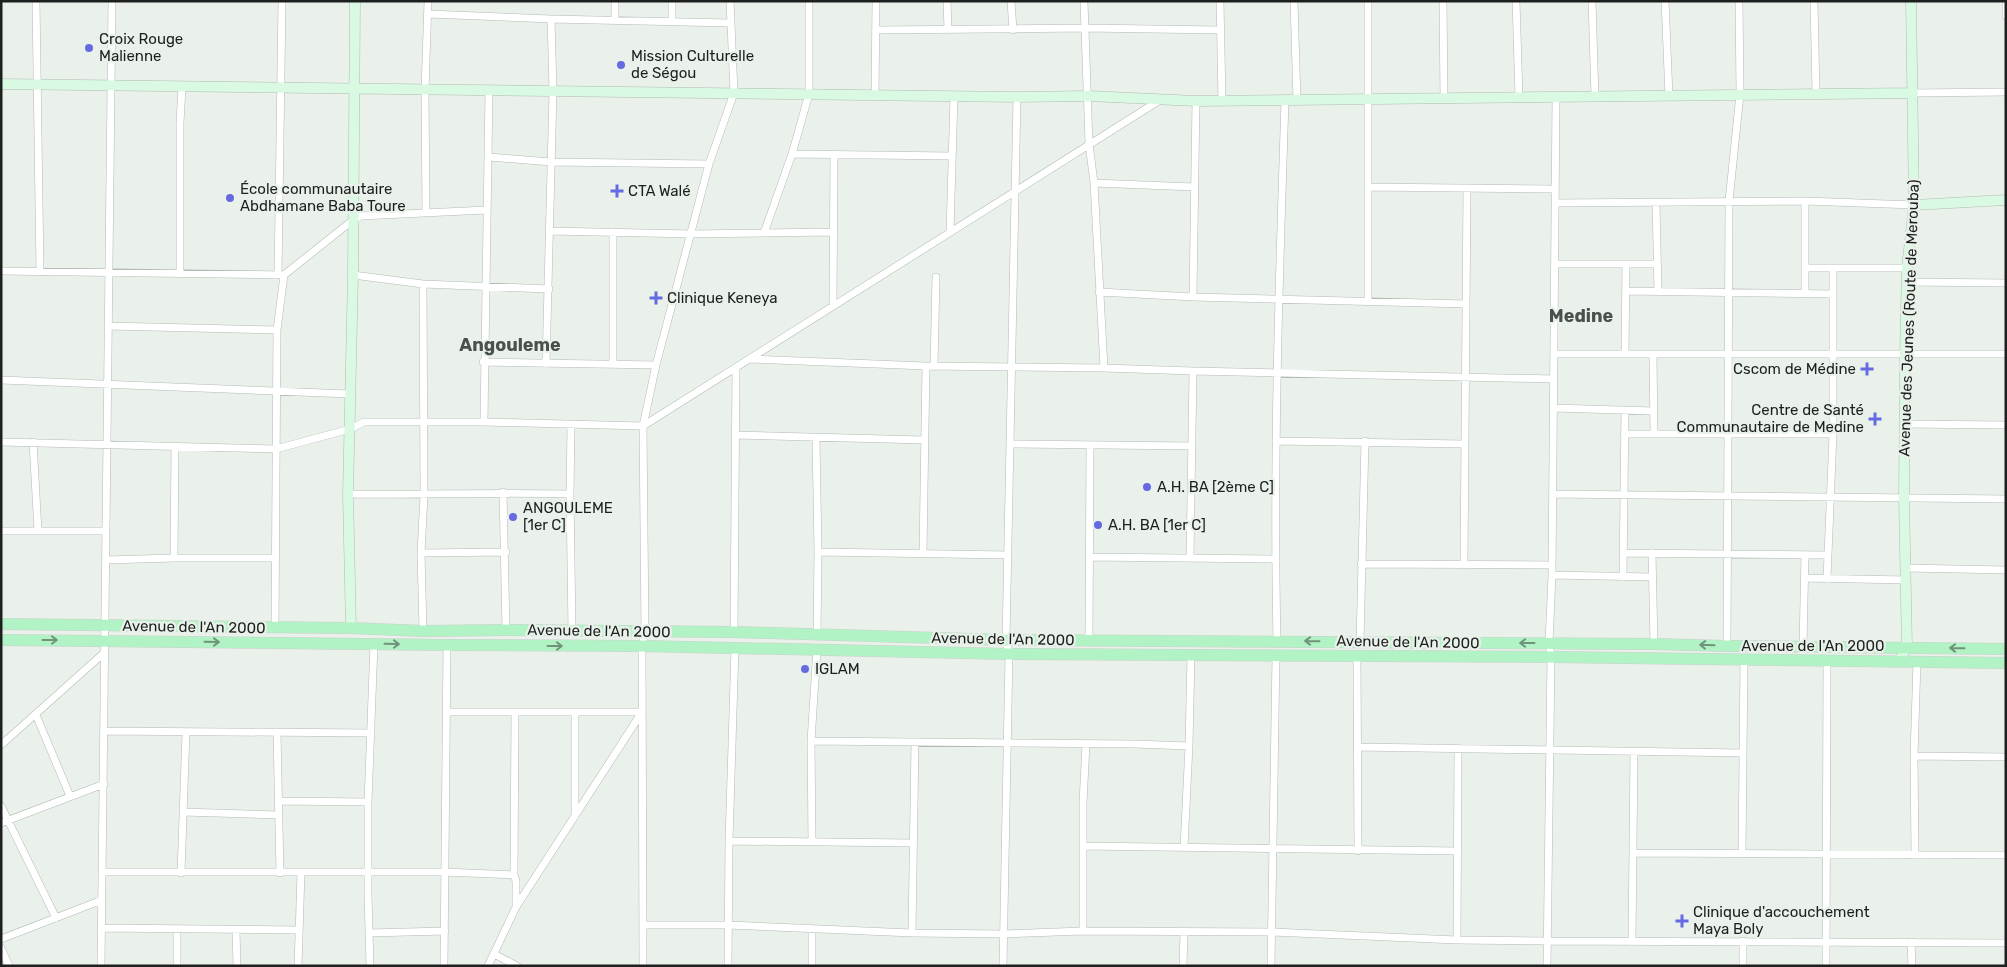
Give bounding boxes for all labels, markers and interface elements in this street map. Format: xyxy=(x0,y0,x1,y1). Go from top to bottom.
place label: Croix Rouge Malienne xyxy=(99,30,183,65)
marker: Croix Rouge Malienne xyxy=(83,42,95,54)
place label: Mission Culturelle de Ségou xyxy=(631,47,754,82)
marker: Mission Culturelle de Ségou xyxy=(615,59,627,71)
street label: Avenue des Jeunes (Route de Merouba) xyxy=(1895,179,1923,457)
place label: École communautaire Abdhamane Baba Toure xyxy=(240,180,406,215)
place label: CTA Walé xyxy=(628,182,691,200)
marker: CTA Walé xyxy=(610,184,624,198)
marker: École communautaire Abdhamane Baba Toure xyxy=(224,192,236,204)
place label: Clinique Keneya xyxy=(667,289,777,307)
marker: Clinique Keneya xyxy=(649,291,663,305)
district label: Medine xyxy=(1549,305,1613,327)
district label: Angouleme xyxy=(459,334,561,356)
place label: Cscom de Médine xyxy=(1733,360,1856,378)
marker: Cscom de Médine xyxy=(1860,362,1874,376)
place label: Centre de Santé Communautaire de Medine xyxy=(1677,401,1864,436)
marker: Centre de Santé Communautaire de Medine xyxy=(1868,412,1882,426)
place label: A.H. BA [2ème C] xyxy=(1157,478,1274,496)
marker: A.H. BA [2ème C] xyxy=(1141,481,1153,493)
place label: ANGOULEME [1er C] xyxy=(523,499,613,534)
marker: ANGOULEME [1er C] xyxy=(507,511,519,523)
place label: A.H. BA [1er C] xyxy=(1108,516,1206,534)
marker: A.H. BA [1er C] xyxy=(1092,519,1104,531)
street label: Avenue de l'An 2000 xyxy=(122,617,266,637)
street label: Avenue de l'An 2000 xyxy=(527,621,671,641)
street label: Avenue de l'An 2000 xyxy=(931,629,1075,649)
street label: Avenue de l'An 2000 xyxy=(1336,632,1480,652)
one-way arrow xyxy=(42,635,58,645)
one-way arrow xyxy=(1304,636,1320,646)
one-way arrow xyxy=(204,637,220,646)
street label: Avenue de l'An 2000 xyxy=(1741,637,1885,655)
one-way arrow xyxy=(1519,638,1536,648)
one-way arrow xyxy=(384,640,400,649)
one-way arrow xyxy=(546,641,563,651)
one-way arrow xyxy=(1699,641,1715,650)
one-way arrow xyxy=(1949,643,1966,653)
place label: IGLAM xyxy=(815,660,860,678)
marker: IGLAM xyxy=(799,663,811,675)
place label: Clinique d'accouchement Maya Boly xyxy=(1693,903,1870,938)
marker: Clinique d'accouchement Maya Boly xyxy=(1675,914,1689,928)

